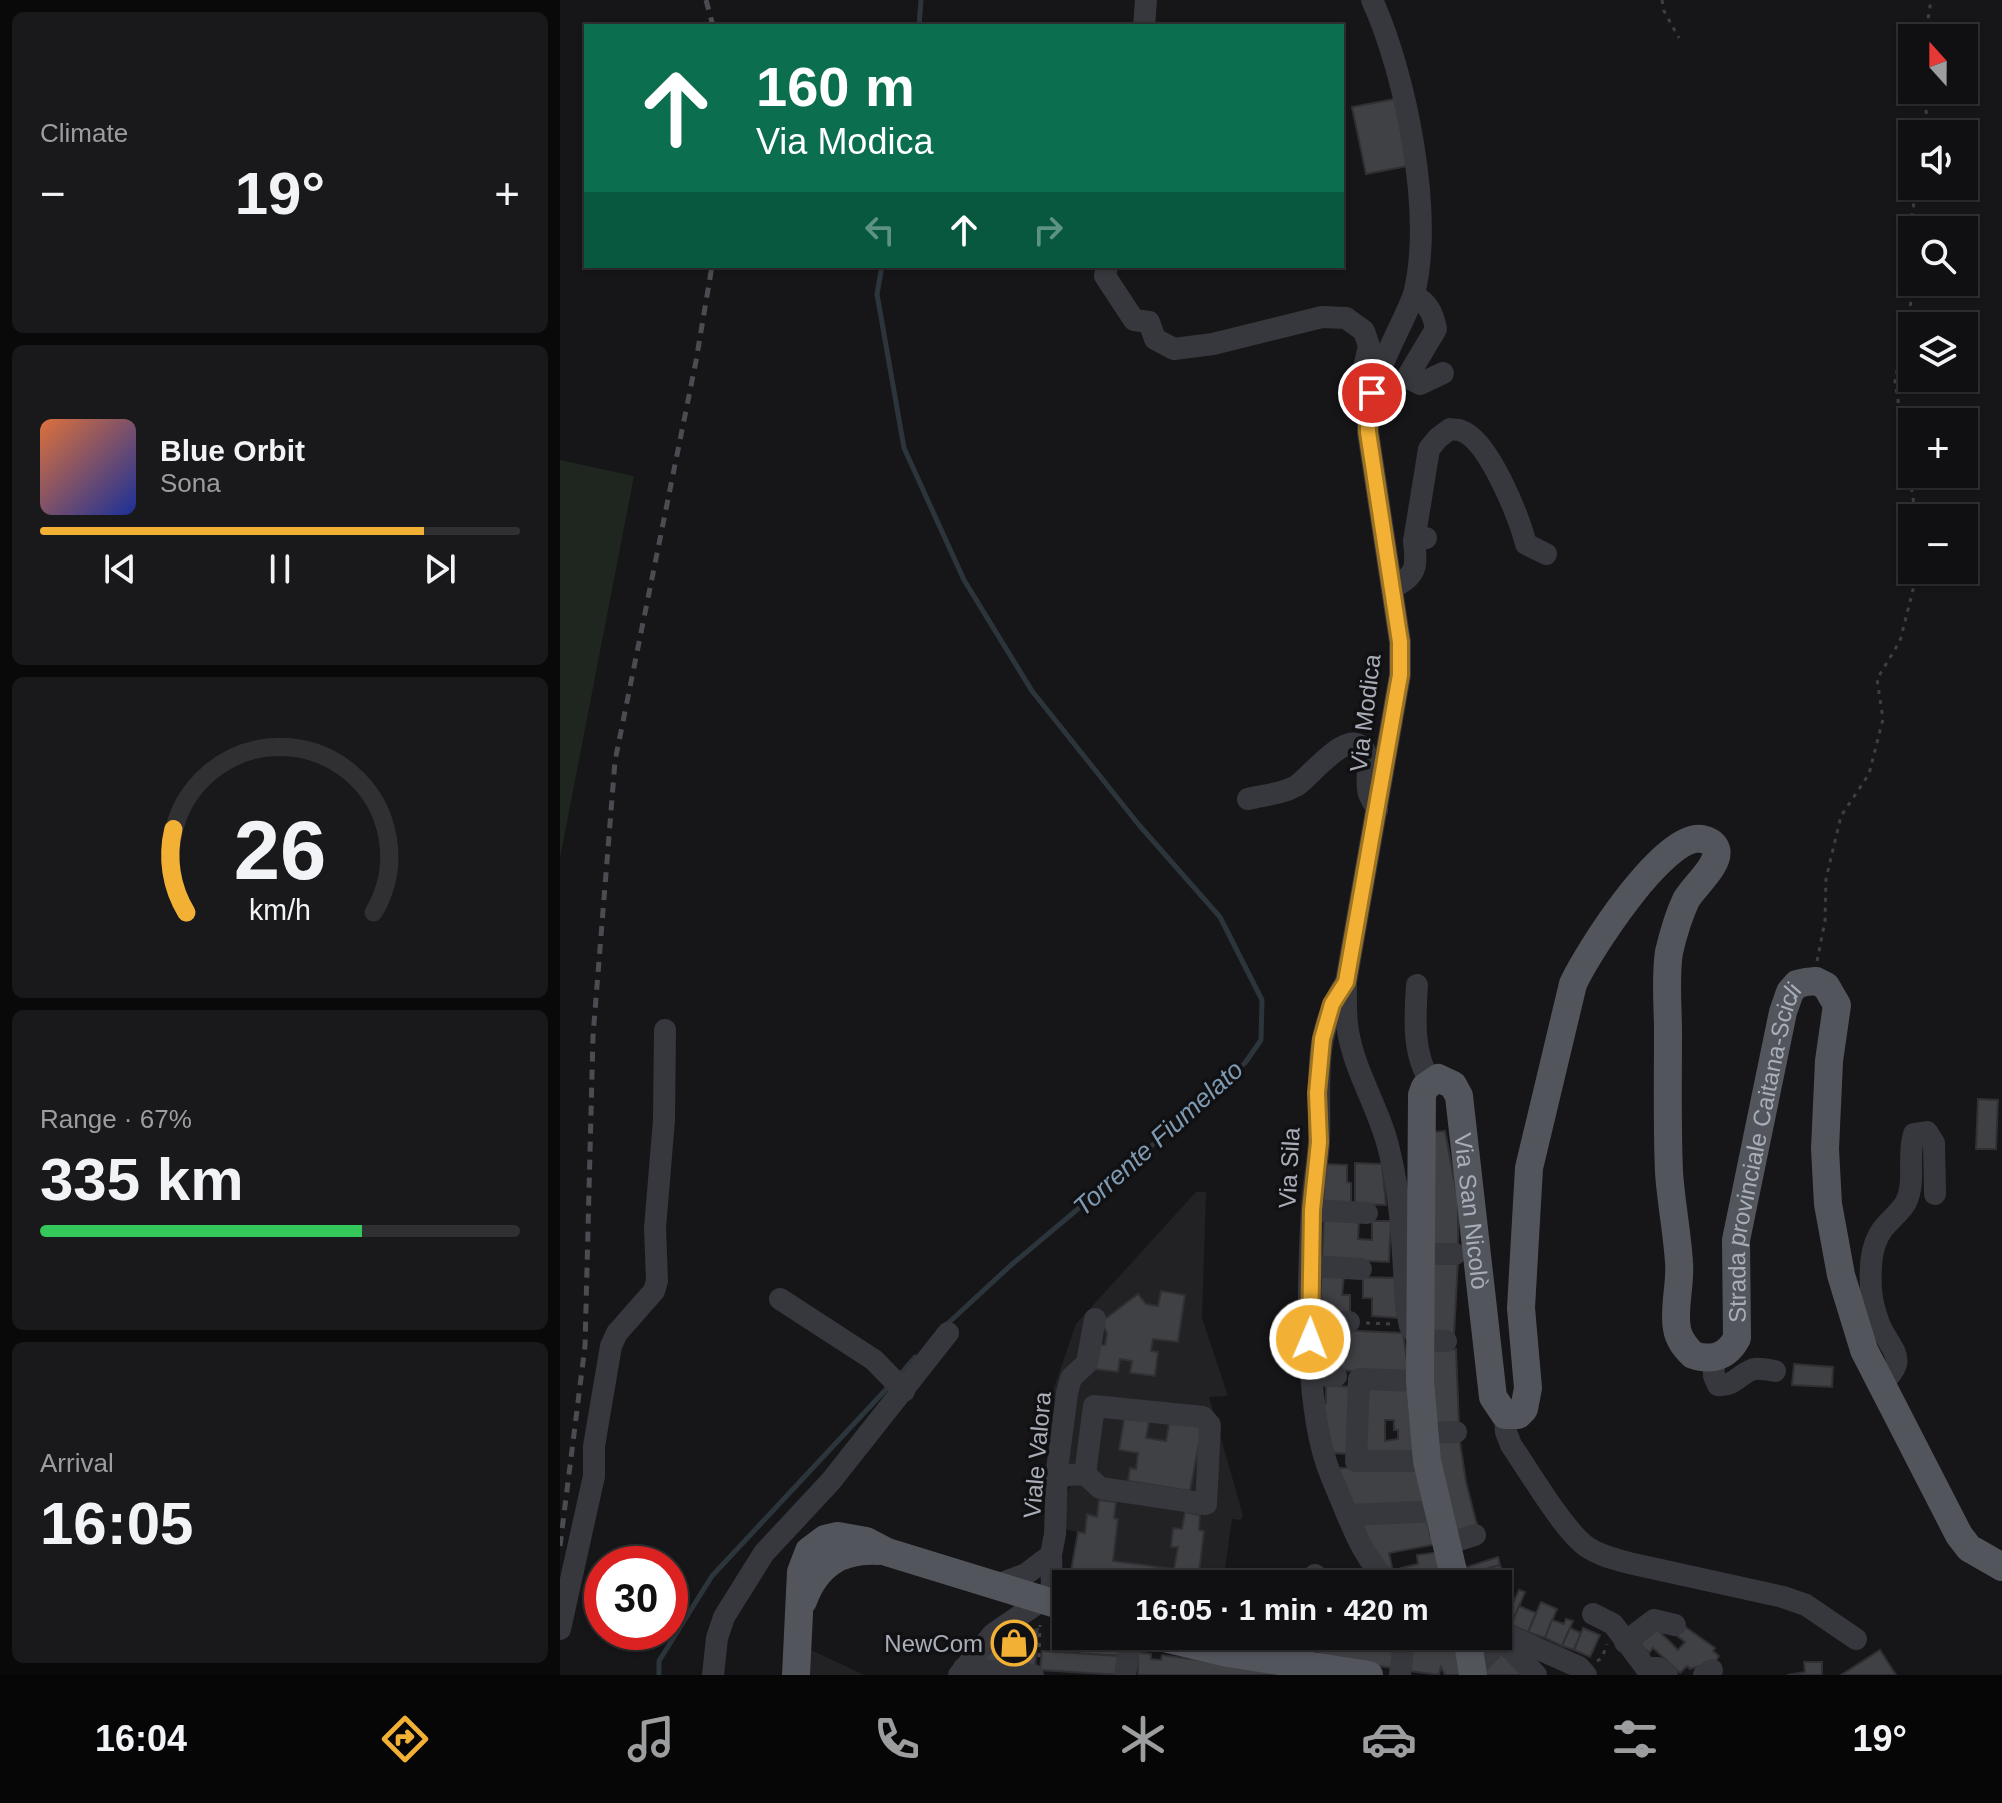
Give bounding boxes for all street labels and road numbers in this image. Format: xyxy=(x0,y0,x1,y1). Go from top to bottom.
street label: Via Modica xyxy=(1344,652,1386,773)
street label: Strada provinciale Caitana-Scicli xyxy=(1722,976,1806,1323)
street label: Via Sila xyxy=(1273,1126,1305,1209)
street label: Via San Nicolò xyxy=(1450,1132,1494,1291)
street label: Viale Valora xyxy=(1018,1390,1056,1520)

